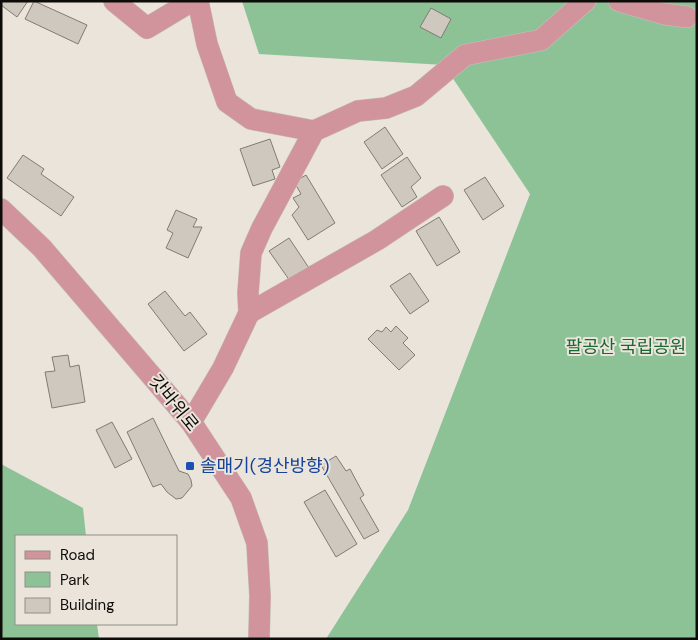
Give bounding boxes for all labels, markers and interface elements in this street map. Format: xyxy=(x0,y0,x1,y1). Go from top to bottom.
park label: 팔공산 국립공원 xyxy=(566,335,686,359)
street label: 갓바위로 xyxy=(144,370,204,436)
place label: 솔매기(경산방향) xyxy=(200,454,329,478)
marker: 솔매기(경산방향) xyxy=(184,460,196,472)
legend xyxy=(15,535,178,625)
text: Road xyxy=(60,545,95,565)
text: Park xyxy=(60,570,90,590)
text: Building xyxy=(60,595,115,615)

